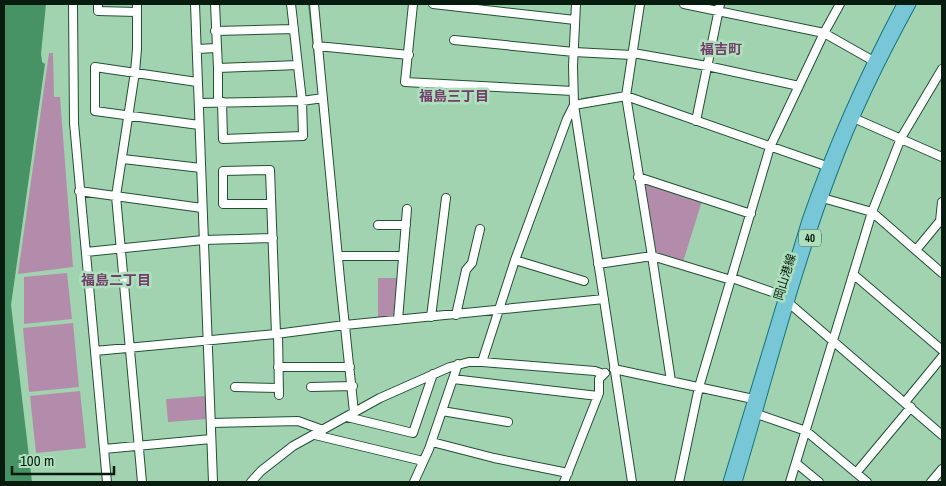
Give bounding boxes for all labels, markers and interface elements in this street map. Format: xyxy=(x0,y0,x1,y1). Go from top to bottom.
district label: 福吉町 xyxy=(700,40,742,58)
district label: 福島三丁目 xyxy=(419,87,489,105)
road number: 40 xyxy=(799,230,821,247)
street label: 岡山港線 xyxy=(770,252,800,302)
district label: 福島二丁目 xyxy=(81,271,151,289)
scale bar xyxy=(12,444,115,476)
text: 100 m xyxy=(20,450,54,471)

